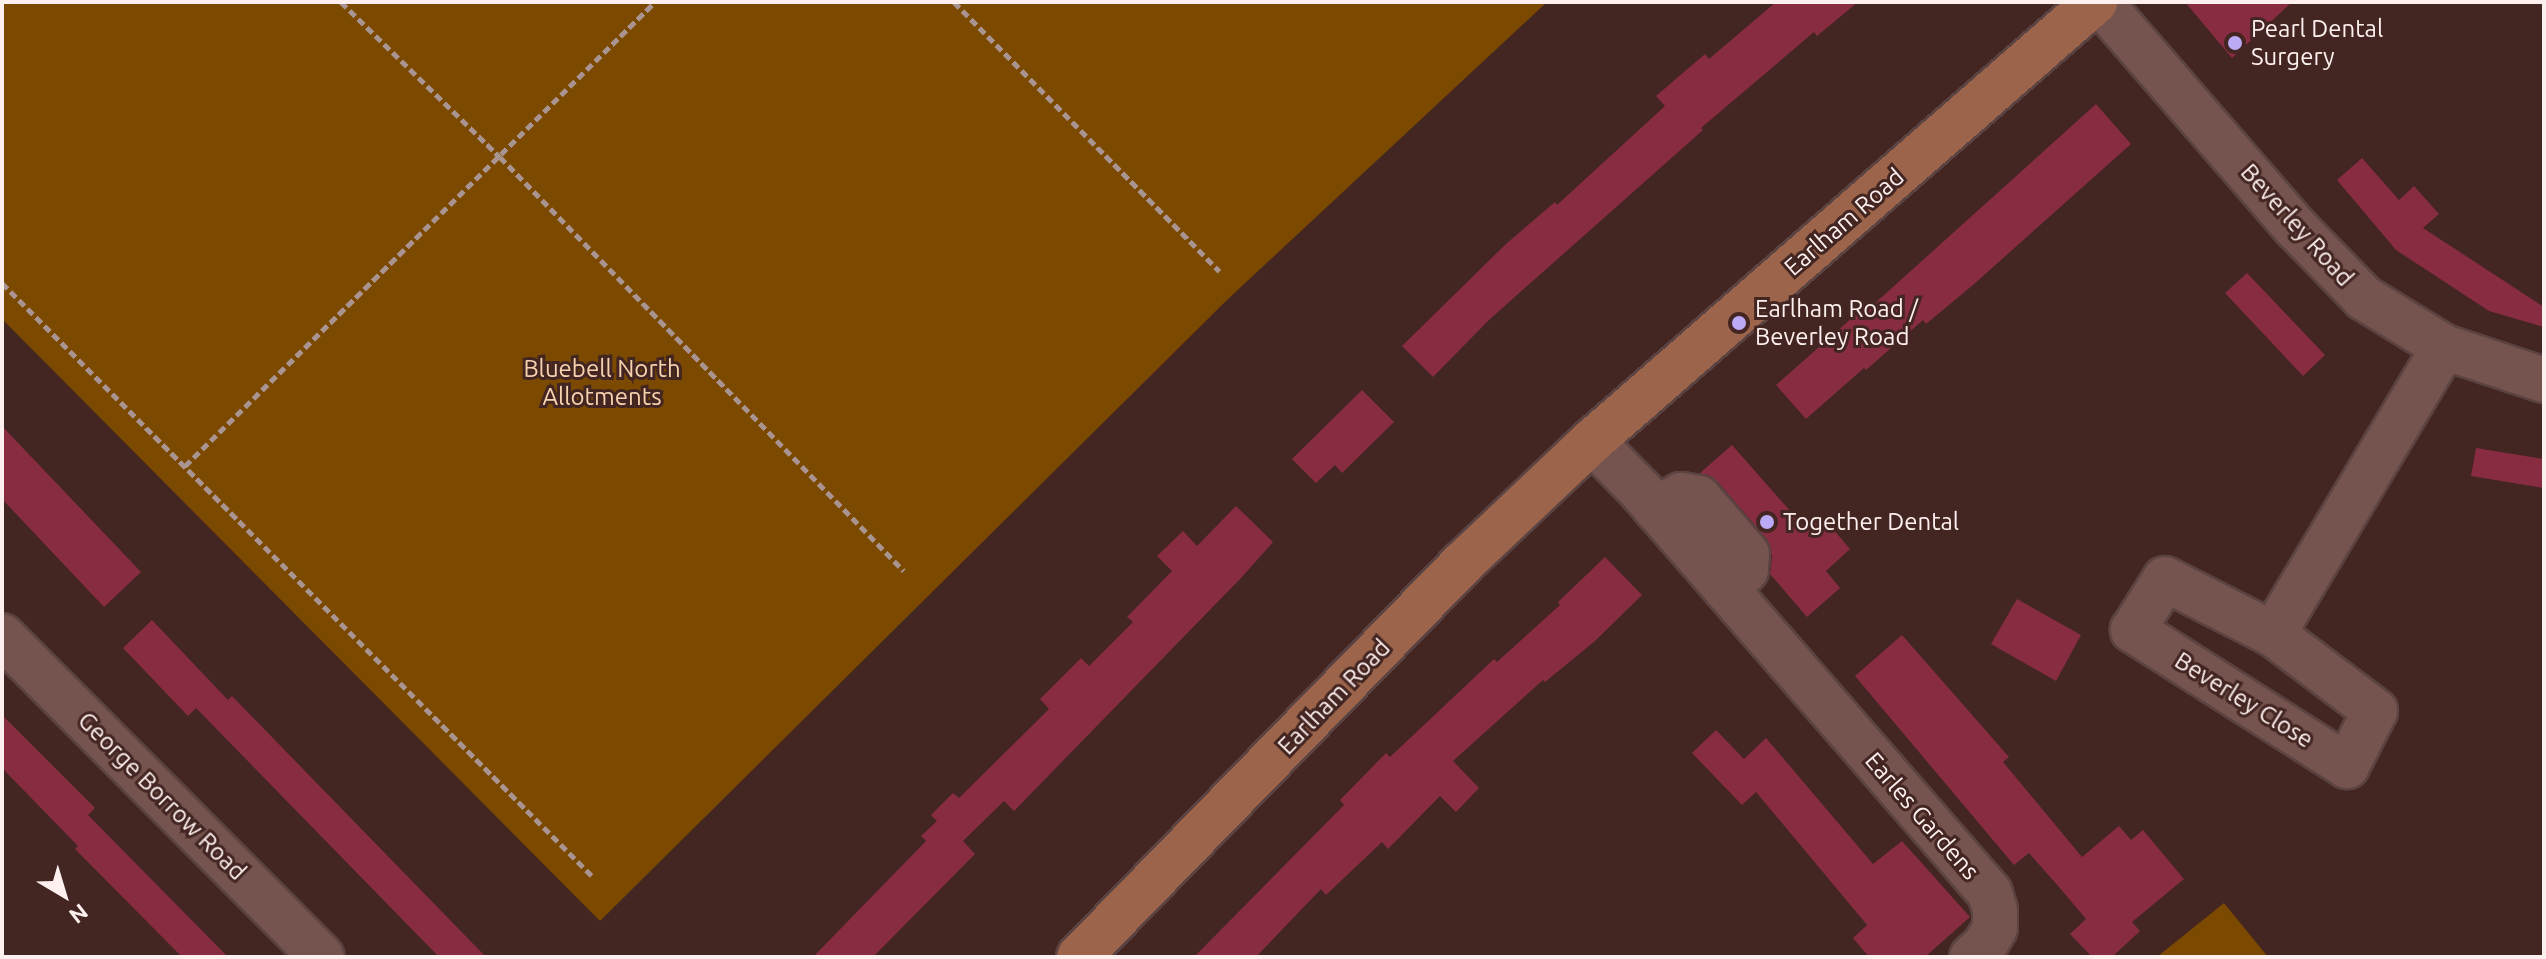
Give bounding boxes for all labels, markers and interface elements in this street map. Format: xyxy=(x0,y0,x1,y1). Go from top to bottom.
place label: Pearl Dental Surgery xyxy=(2251,15,2383,71)
marker: Pearl Dental Surgery xyxy=(2226,34,2244,52)
street label: Beverley Road xyxy=(2235,158,2359,292)
street label: Earlham Road xyxy=(1778,162,1910,282)
place label: Earlham Road / Beverley Road xyxy=(1755,295,1918,351)
marker: Earlham Road / Beverley Road xyxy=(1730,314,1748,332)
park label: Bluebell North Allotments xyxy=(523,355,681,411)
place label: Together Dental xyxy=(1783,508,1959,536)
marker: Together Dental xyxy=(1758,513,1776,531)
street label: Earlham Road xyxy=(1272,634,1396,760)
street label: Beverley Close xyxy=(2169,646,2319,754)
street label: George Borrow Road xyxy=(72,706,252,886)
street label: Earles Gardens xyxy=(1859,747,1985,885)
north arrow xyxy=(24,855,104,935)
text: N xyxy=(65,899,93,929)

